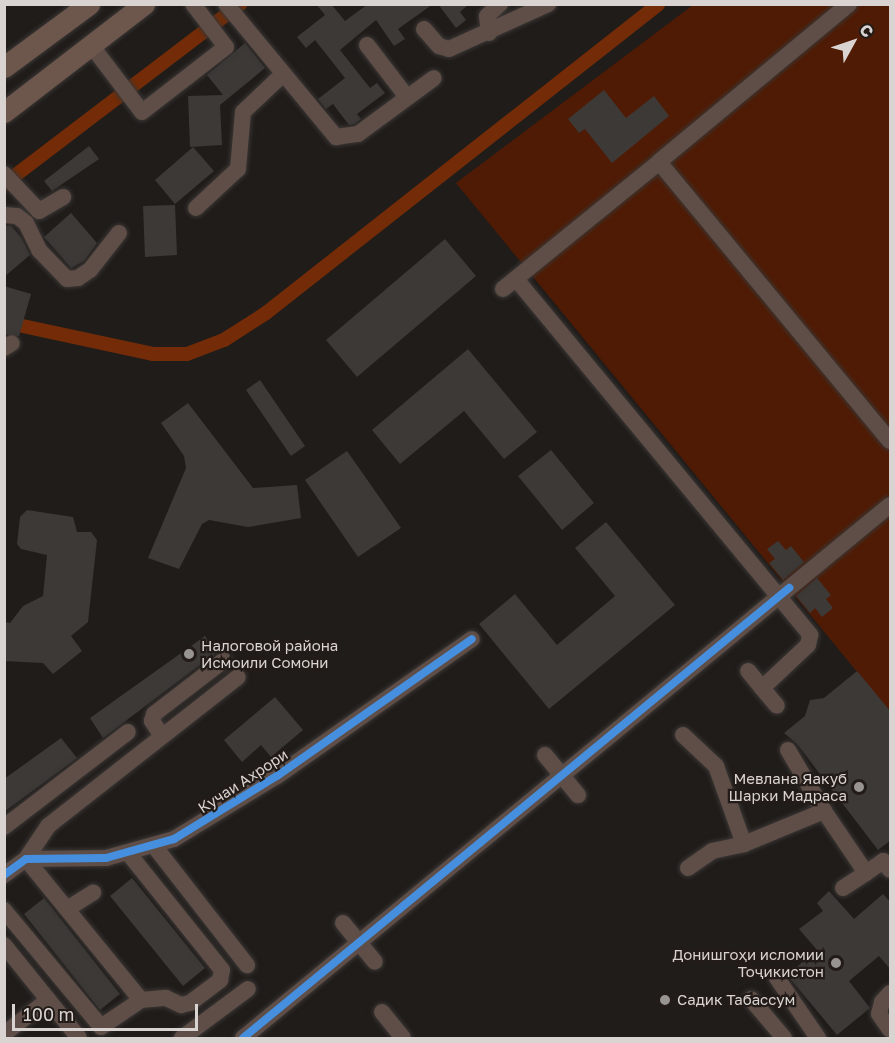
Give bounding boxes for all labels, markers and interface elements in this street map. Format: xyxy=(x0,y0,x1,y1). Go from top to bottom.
north arrow xyxy=(823,12,883,72)
text: С xyxy=(855,20,878,41)
place label: Налоговой района Исмоили Сомони xyxy=(201,636,338,671)
marker: Налоговой района Исмоили Сомони xyxy=(182,647,196,661)
street label: Кучаи Ахрори xyxy=(195,745,291,817)
place label: Мевлана Яакуб Шарки Мадраса xyxy=(728,769,847,804)
marker: Мевлана Яакуб Шарки Мадраса xyxy=(852,780,866,794)
place label: Донишгоҳи исломии Тоҷикистон xyxy=(672,945,824,980)
marker: Донишгоҳи исломии Тоҷикистон xyxy=(829,956,843,970)
place label: Садик Табассум xyxy=(677,991,795,1009)
scale bar xyxy=(15,992,201,1030)
marker: Садик Табассум xyxy=(658,993,672,1007)
text: 100 m xyxy=(23,1003,74,1025)

